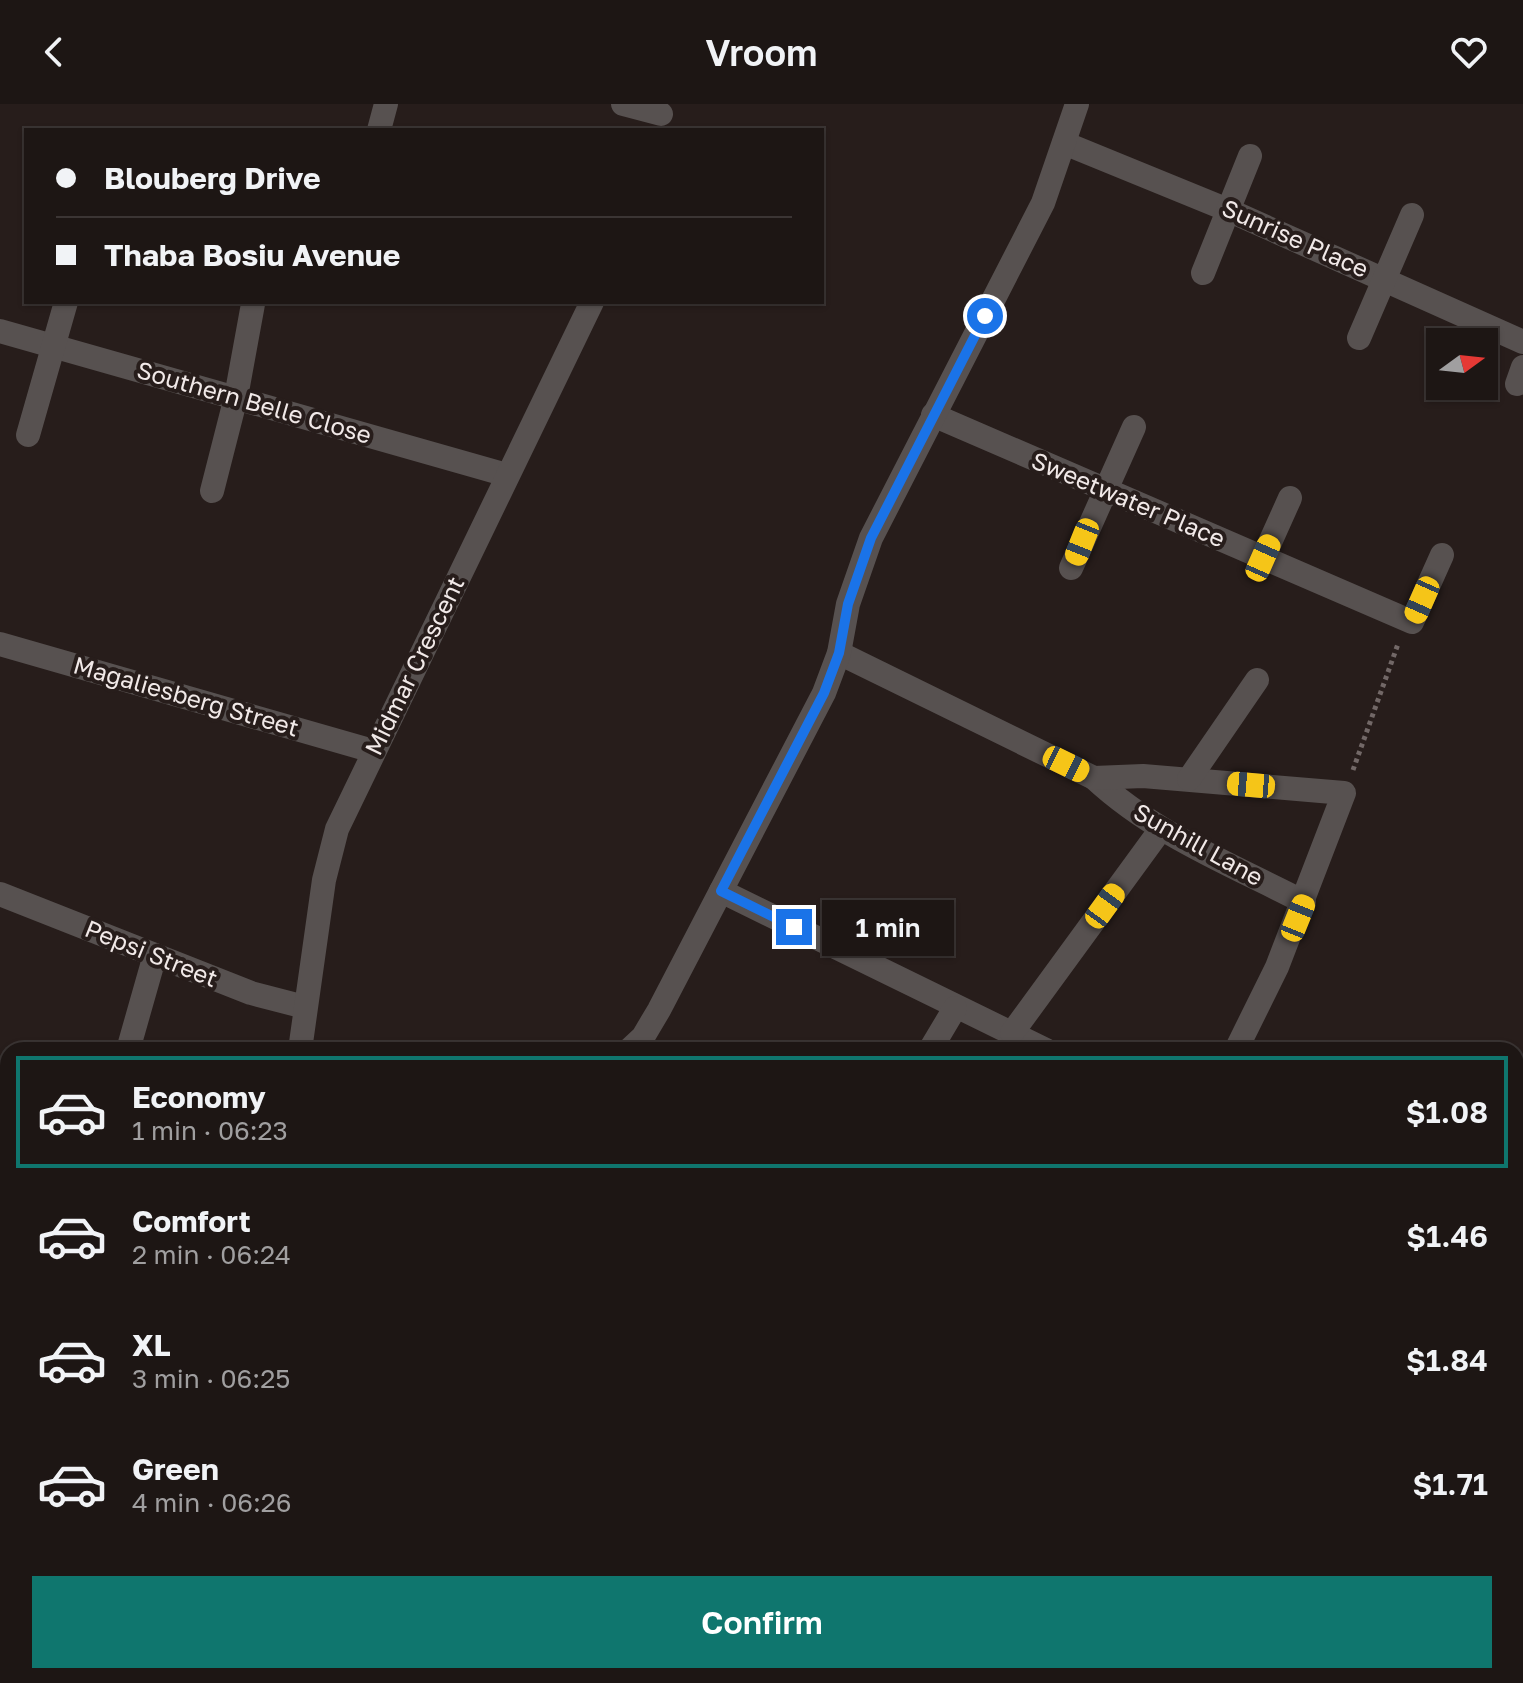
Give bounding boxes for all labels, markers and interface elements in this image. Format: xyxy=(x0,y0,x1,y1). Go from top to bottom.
icon: back xyxy=(32,30,76,74)
icon: heart xyxy=(1447,30,1491,74)
text: Vroom xyxy=(705,31,818,74)
text: Blouberg Drive xyxy=(104,160,321,196)
street label: Sunrise Place xyxy=(1218,192,1373,283)
text: Thaba Bosiu Avenue xyxy=(104,237,400,273)
route start xyxy=(967,298,1003,334)
north arrow xyxy=(1426,328,1498,400)
map controls xyxy=(1426,328,1498,400)
street label: Southern Belle Close xyxy=(134,354,375,449)
street label: Sweetwater Place xyxy=(1028,445,1230,552)
car xyxy=(1062,515,1102,569)
car xyxy=(1242,531,1284,585)
street label: Midmar Crescent xyxy=(358,571,469,759)
car xyxy=(1401,573,1443,627)
street label: Magaliesberg Street xyxy=(70,650,302,742)
car xyxy=(1039,743,1093,785)
car xyxy=(1226,771,1276,799)
street label: Sunhill Lane xyxy=(1129,796,1268,891)
car xyxy=(1081,880,1129,932)
car xyxy=(1278,891,1318,945)
callout: 1 min xyxy=(822,899,954,955)
route end xyxy=(776,909,812,945)
text: 1 min xyxy=(855,912,921,943)
street label: Pepsi Street xyxy=(81,913,222,992)
icon: car xyxy=(36,1076,108,1148)
text: Economy xyxy=(132,1079,266,1115)
text: $1.08 xyxy=(1406,1094,1488,1130)
text: 1 min · 06:23 xyxy=(132,1115,288,1146)
icon: car xyxy=(36,1200,108,1272)
text: Comfort xyxy=(132,1203,251,1239)
text: $1.46 xyxy=(1406,1218,1488,1254)
text: 2 min · 06:24 xyxy=(132,1239,291,1270)
icon: car xyxy=(36,1324,108,1396)
text: XL xyxy=(132,1327,171,1363)
text: $1.84 xyxy=(1406,1342,1488,1378)
text: 3 min · 06:25 xyxy=(132,1363,290,1394)
icon: car xyxy=(36,1448,108,1520)
text: Green xyxy=(132,1451,219,1487)
text: $1.71 xyxy=(1412,1466,1488,1502)
text: 4 min · 06:26 xyxy=(132,1487,292,1518)
button: Confirm xyxy=(32,1576,1492,1668)

